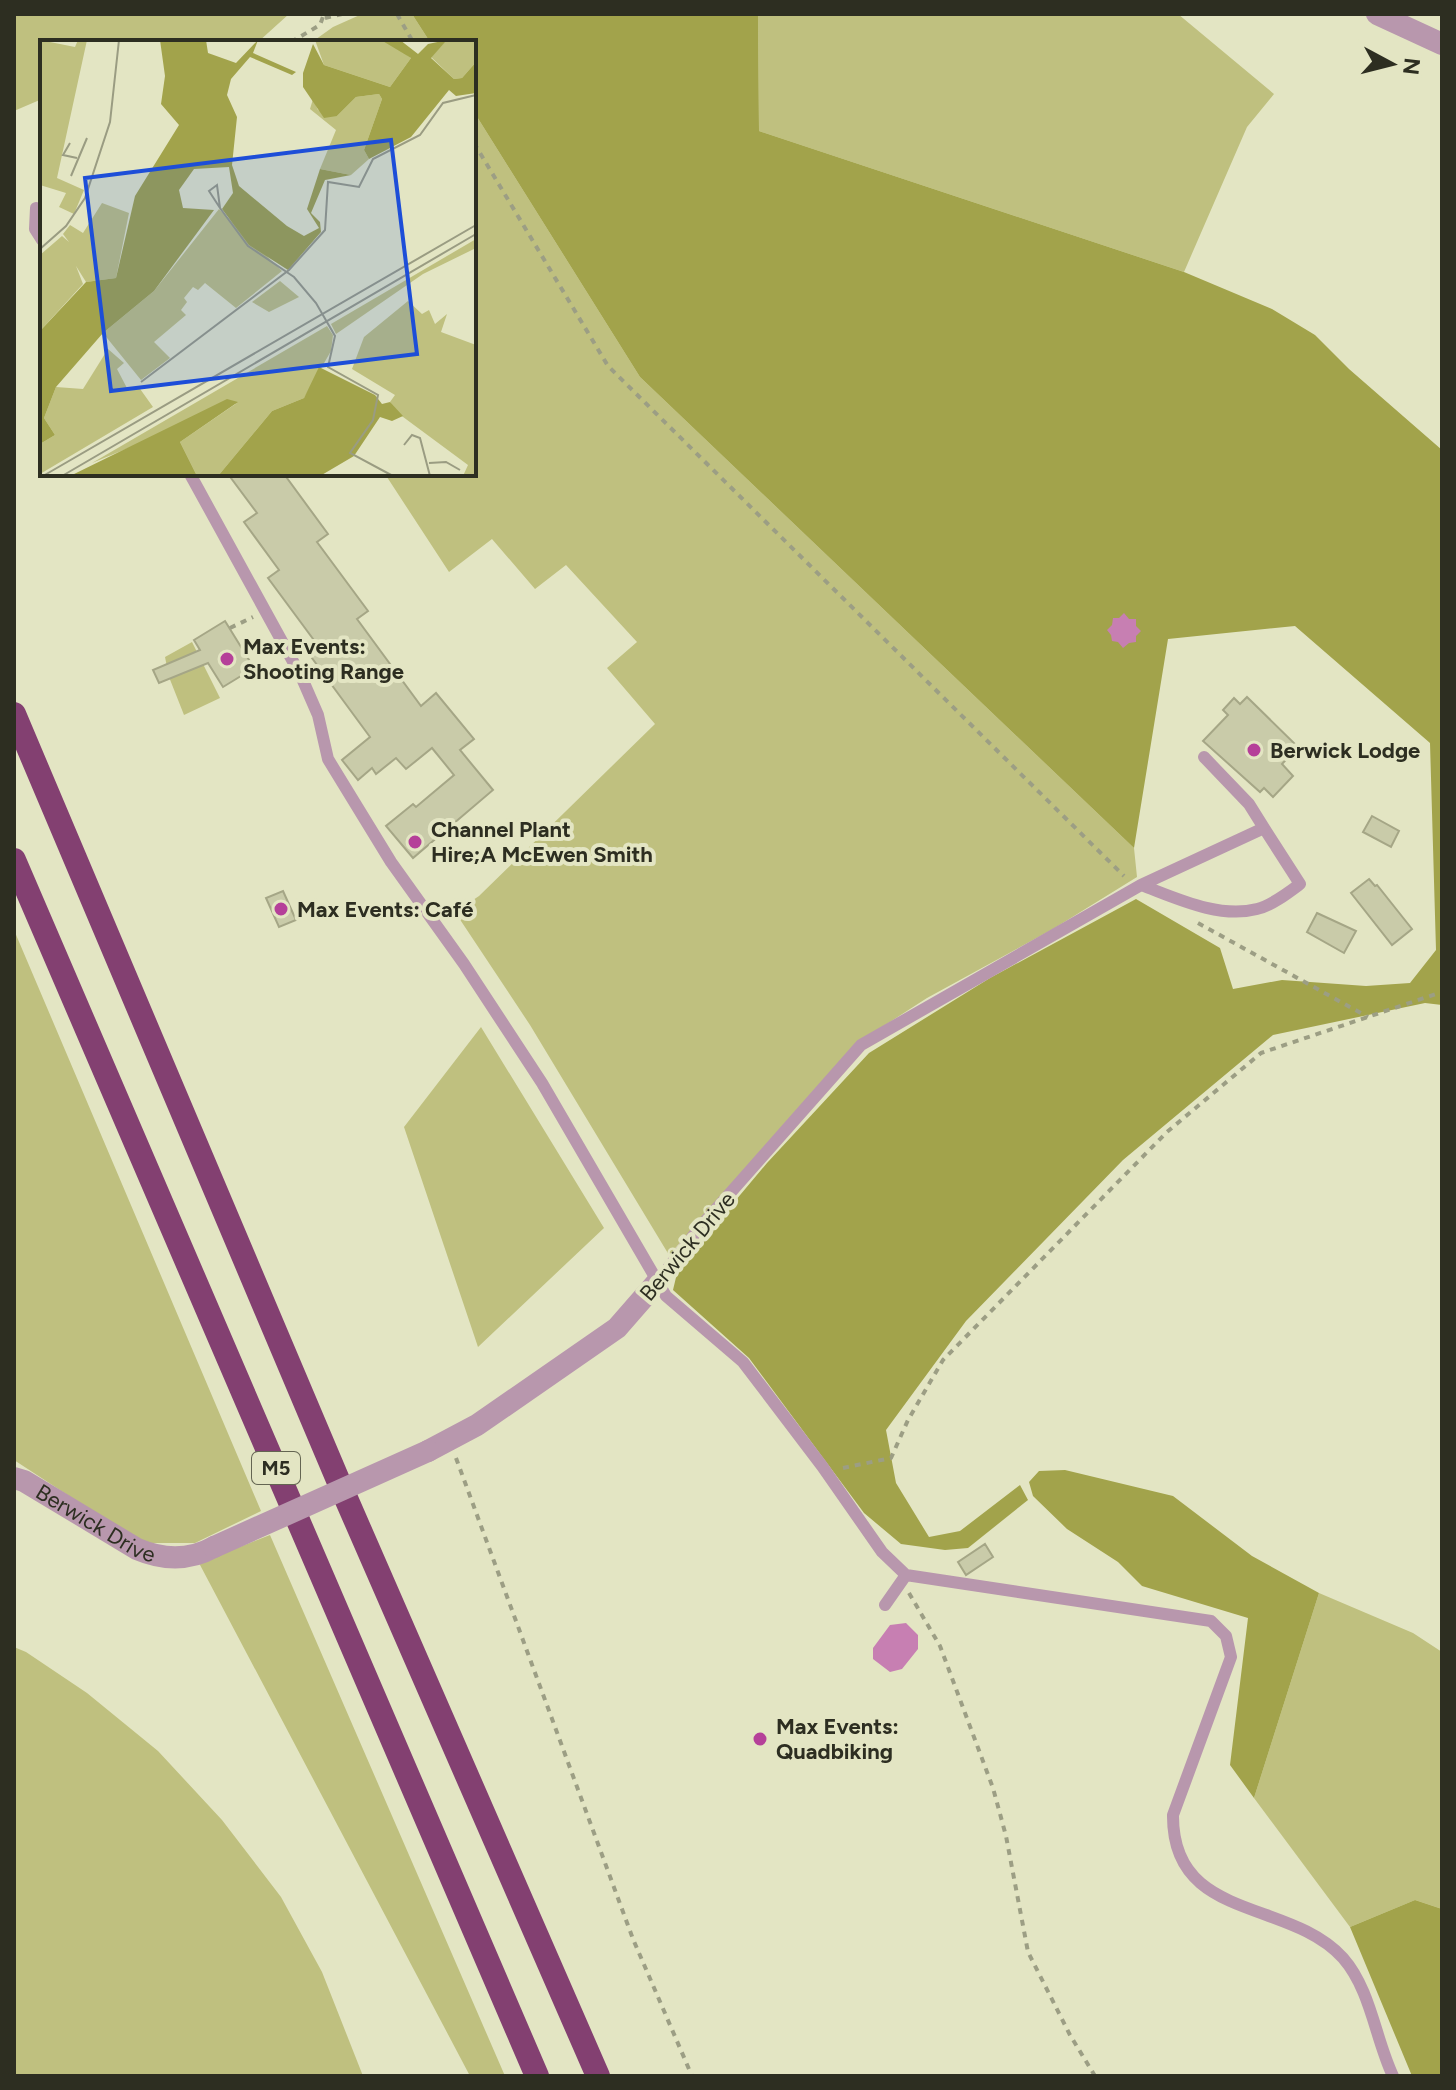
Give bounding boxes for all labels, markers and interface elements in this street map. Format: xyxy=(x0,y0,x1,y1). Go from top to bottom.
north arrow xyxy=(1352,24,1432,104)
inset map xyxy=(40,40,476,476)
text: N xyxy=(1397,56,1426,76)
place label: Max Events: Shooting Range xyxy=(243,633,404,685)
marker: Max Events: Shooting Range xyxy=(218,650,236,668)
place label: Berwick Lodge xyxy=(1270,737,1420,764)
marker: Berwick Lodge xyxy=(1245,741,1263,759)
place label: Channel Plant Hire;A McEwen Smith xyxy=(431,816,653,868)
marker: Channel Plant Hire;A McEwen Smith xyxy=(406,833,424,851)
place label: Max Events: Café xyxy=(297,896,473,923)
marker: Max Events: Café xyxy=(272,900,290,918)
street label: Berwick Drive xyxy=(634,1186,741,1306)
road number: M5 xyxy=(252,1452,300,1484)
street label: Berwick Drive xyxy=(31,1478,159,1568)
place label: Max Events: Quadbiking xyxy=(776,1713,899,1765)
marker: Max Events: Quadbiking xyxy=(751,1730,769,1748)

